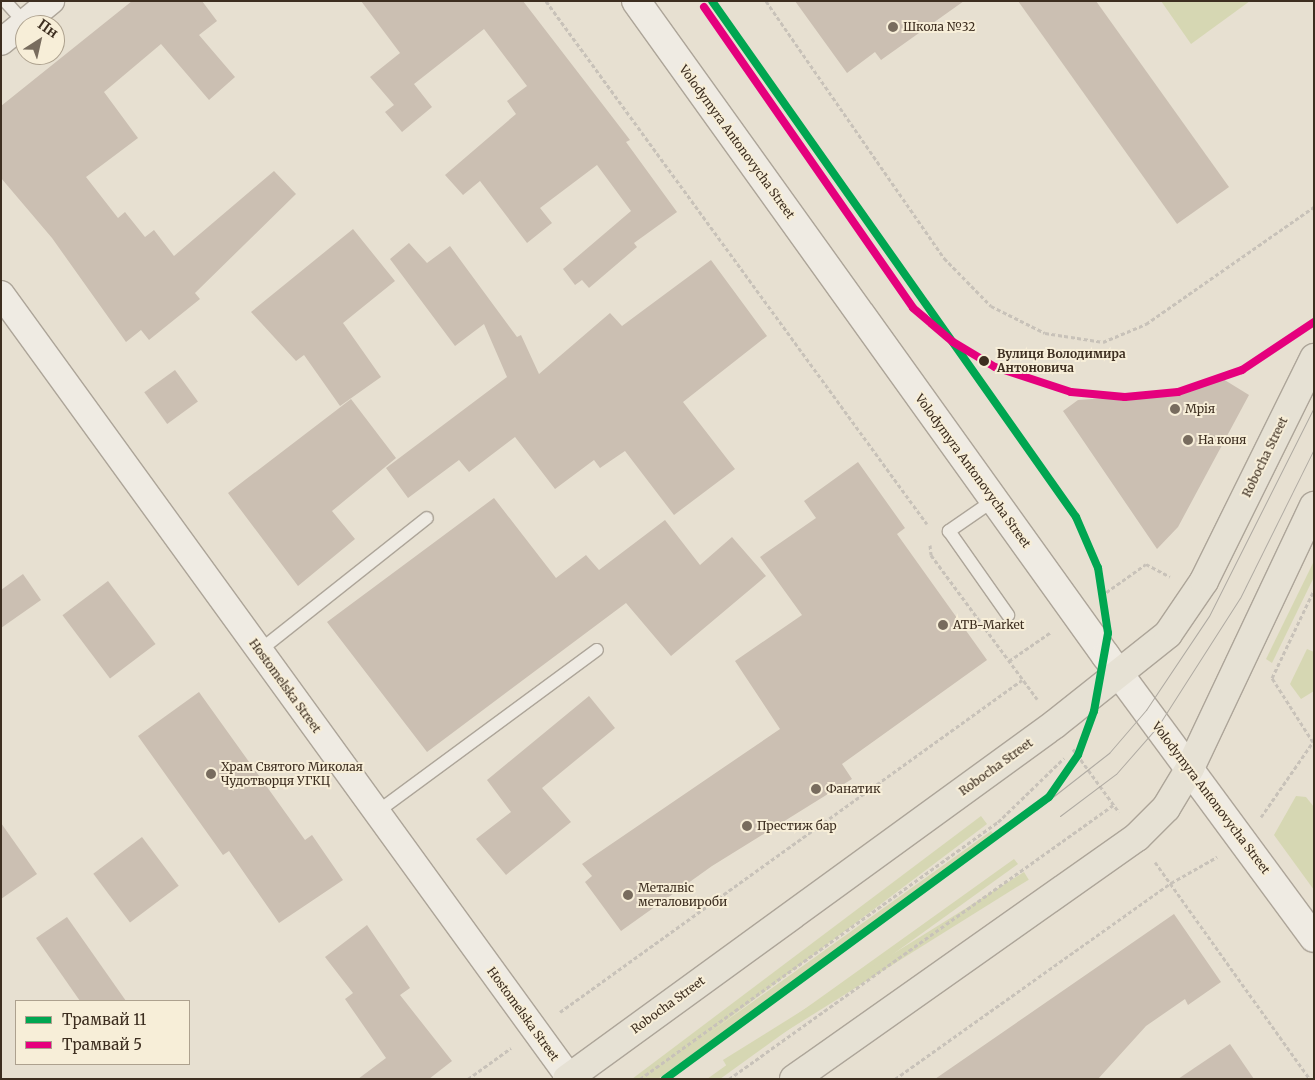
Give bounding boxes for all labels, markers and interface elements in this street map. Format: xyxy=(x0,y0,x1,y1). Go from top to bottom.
north arrow xyxy=(15,15,65,65)
text: Пн xyxy=(34,15,62,42)
place label: Школа №32 xyxy=(903,20,975,34)
marker: Школа №32 xyxy=(887,21,899,33)
street label: Volodymyra Antonovycha Street xyxy=(676,62,798,222)
place label: Вулиця Володимира Антоновича xyxy=(997,347,1126,375)
marker: Вулиця Володимира Антоновича xyxy=(975,352,993,370)
street label: Volodymyra Antonovycha Street xyxy=(912,391,1034,551)
place label: Мрія xyxy=(1185,402,1215,416)
marker: Мрія xyxy=(1169,403,1181,415)
street label: Robocha Street xyxy=(1239,415,1291,499)
place label: На коня xyxy=(1198,433,1246,447)
marker: На коня xyxy=(1182,434,1194,446)
place label: ATB-Market xyxy=(953,618,1024,632)
marker: ATB-Market xyxy=(937,619,949,631)
street label: Hostomelska Street xyxy=(246,636,324,736)
street label: Volodymyra Antonovycha Street xyxy=(1149,719,1273,877)
street label: Robocha Street xyxy=(956,735,1036,799)
place label: Храм Святого Миколая Чудотворця УГКЦ xyxy=(221,760,363,788)
marker: Храм Святого Миколая Чудотворця УГКЦ xyxy=(205,768,217,780)
place label: Фанатик xyxy=(826,782,880,796)
marker: Фанатик xyxy=(810,783,822,795)
place label: Престиж бар xyxy=(757,819,837,833)
marker: Престиж бар xyxy=(741,820,753,832)
place label: Металвіс металовироби xyxy=(638,881,727,909)
marker: Металвіс металовироби xyxy=(622,889,634,901)
street label: Hostomelska Street xyxy=(484,964,562,1064)
street label: Robocha Street xyxy=(628,973,708,1037)
legend xyxy=(15,1000,190,1065)
text: Трамвай 11 xyxy=(62,1010,146,1029)
text: Трамвай 5 xyxy=(62,1035,142,1054)

